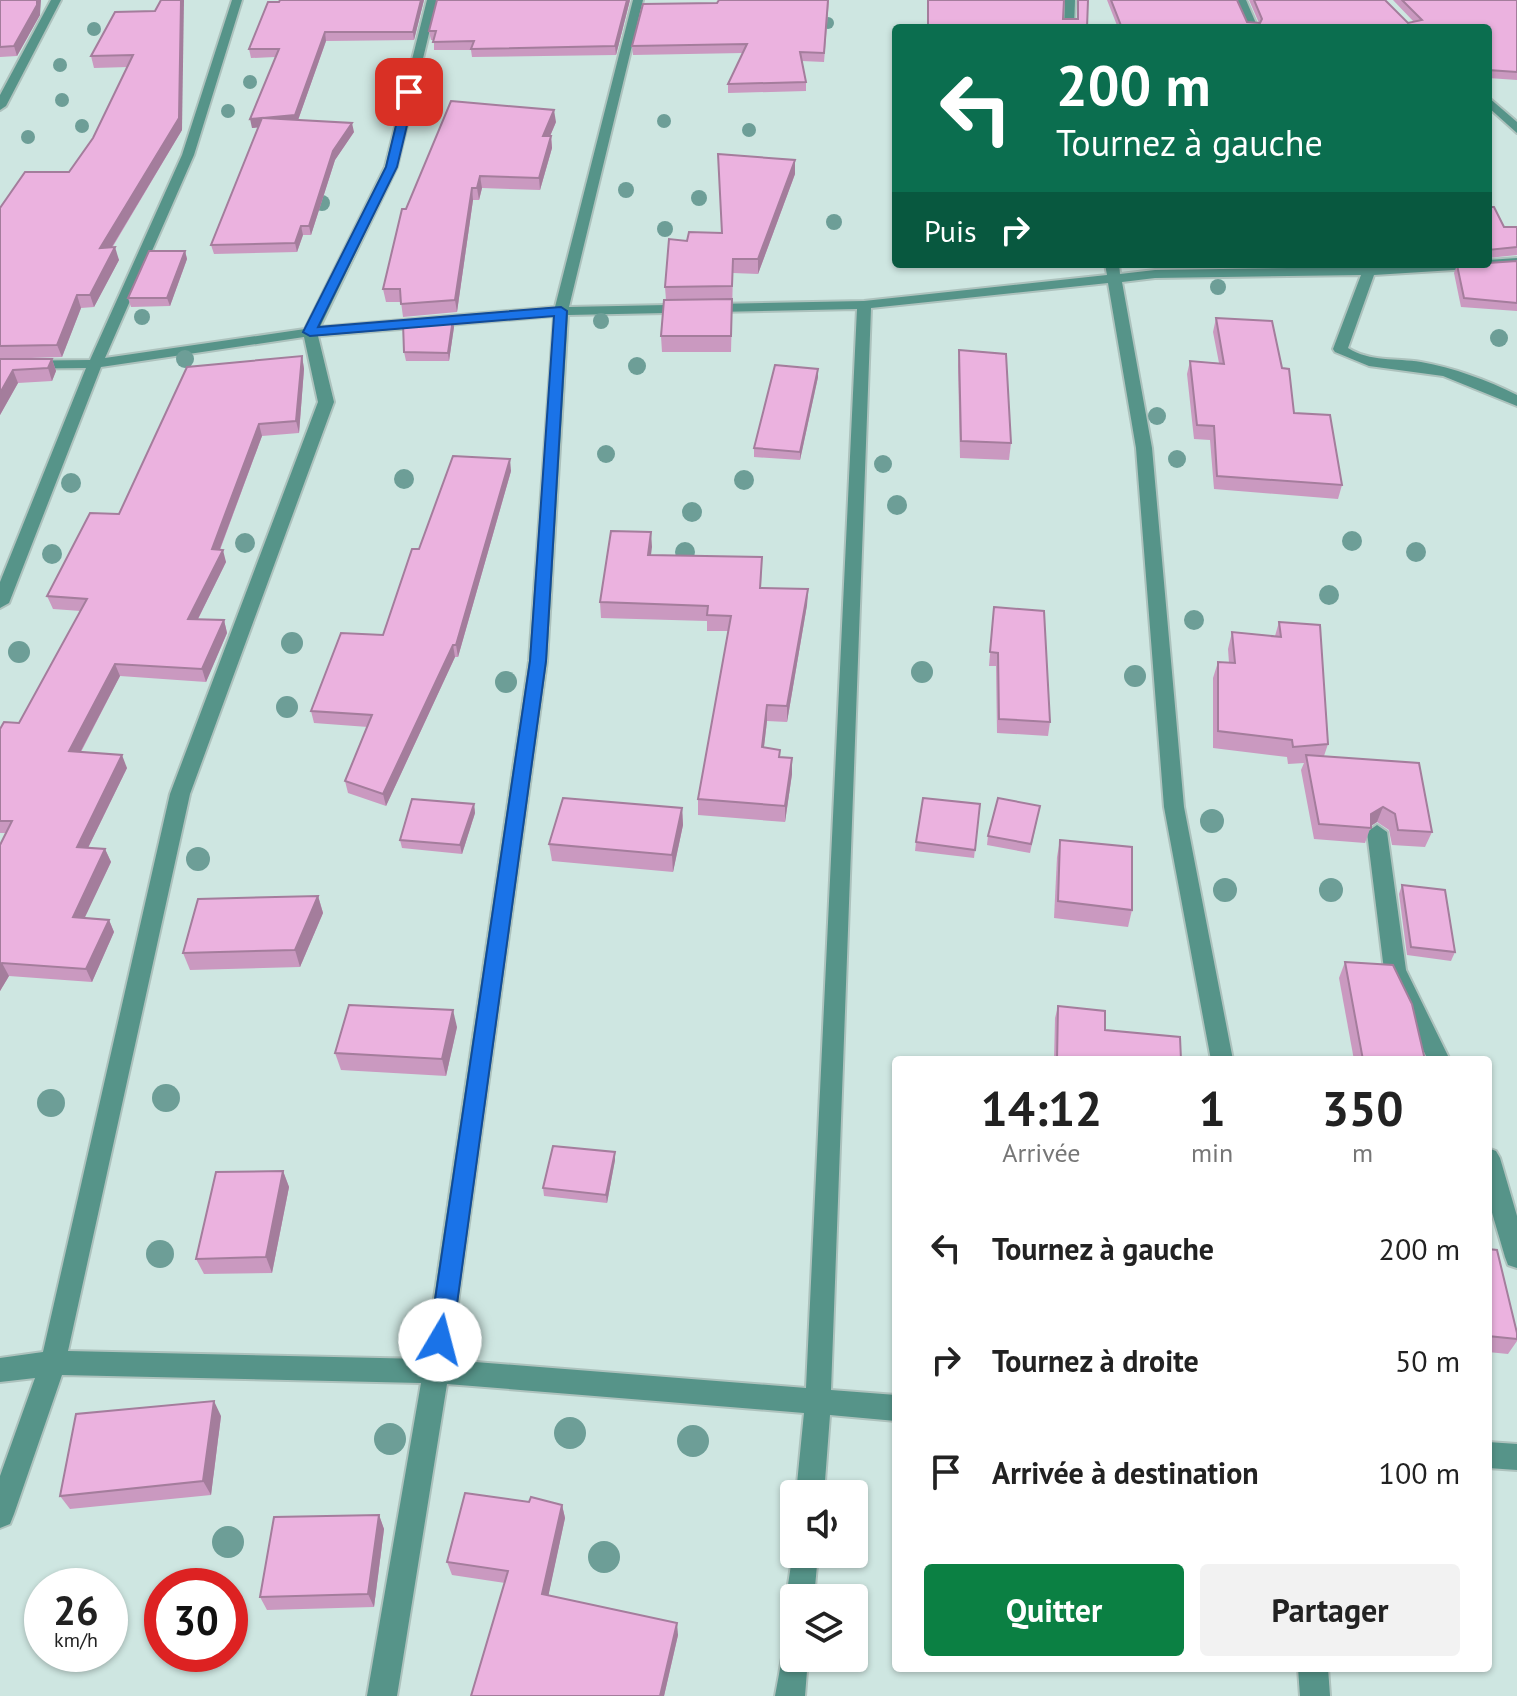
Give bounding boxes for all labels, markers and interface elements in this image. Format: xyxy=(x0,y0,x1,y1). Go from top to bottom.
text: 200 m xyxy=(1056,49,1211,121)
icon: left xyxy=(924,56,1028,160)
pin xyxy=(375,58,443,126)
icon: arrive xyxy=(387,70,431,114)
text: Tournez à gauche xyxy=(1056,119,1323,166)
icon: right xyxy=(993,208,1037,252)
text: Puis xyxy=(924,211,977,250)
text: 14:12 xyxy=(981,1077,1102,1139)
text: 1 xyxy=(1198,1077,1226,1139)
text: 350 xyxy=(1322,1077,1403,1139)
text: Arrivée xyxy=(1002,1136,1081,1169)
text: min xyxy=(1191,1136,1233,1169)
text: m xyxy=(1352,1136,1373,1169)
icon: left xyxy=(924,1226,968,1270)
text: Tournez à gauche xyxy=(992,1229,1214,1268)
text: 200 m xyxy=(1379,1229,1460,1268)
position arrow xyxy=(398,1298,482,1382)
icon: right xyxy=(924,1338,968,1382)
text: Tournez à droite xyxy=(992,1341,1199,1380)
text: 50 m xyxy=(1395,1341,1460,1380)
icon: arrive xyxy=(924,1450,968,1494)
text: Arrivée à destination xyxy=(992,1453,1259,1492)
text: 100 m xyxy=(1379,1453,1460,1492)
map controls xyxy=(780,1480,868,1672)
button: sound xyxy=(780,1480,868,1568)
button: Quitter xyxy=(924,1564,1184,1656)
button: Partager xyxy=(1200,1564,1460,1656)
speed limit sign: 30 xyxy=(144,1568,248,1672)
text: 26 xyxy=(53,1584,99,1636)
button: layers xyxy=(780,1584,868,1672)
text: km/h xyxy=(54,1627,98,1653)

